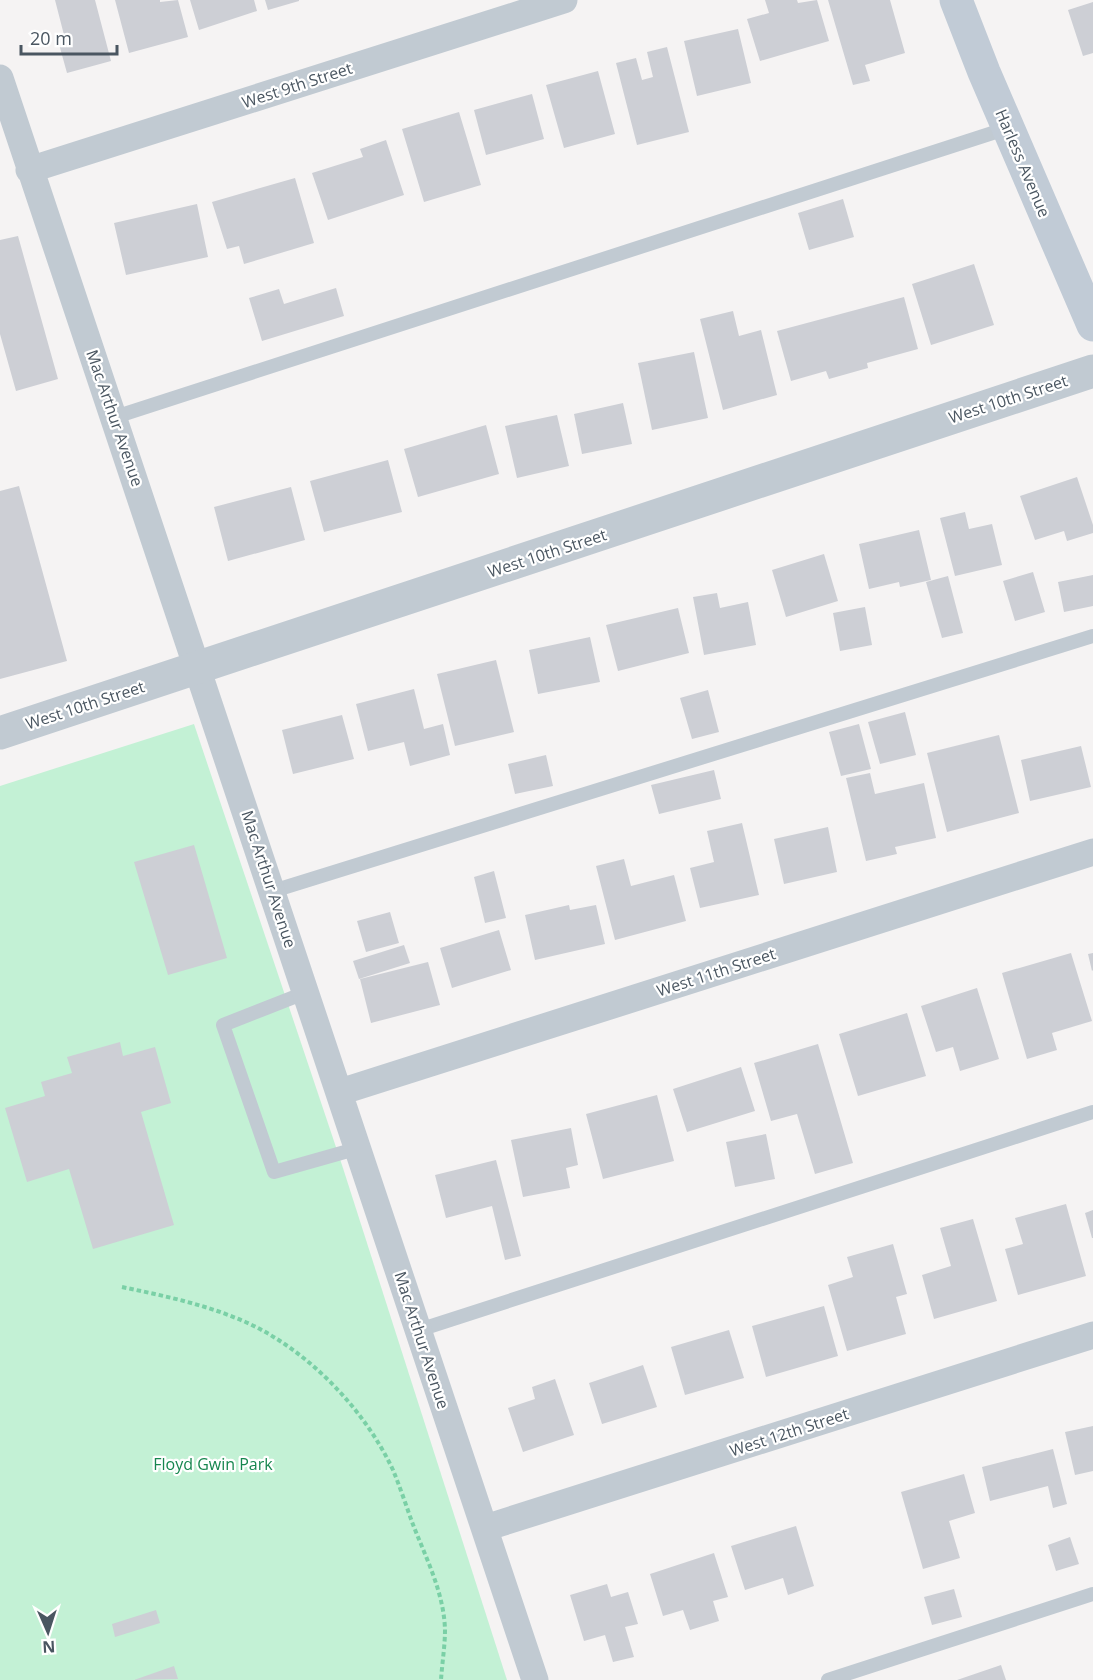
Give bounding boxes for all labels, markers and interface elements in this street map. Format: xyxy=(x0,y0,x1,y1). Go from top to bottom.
scale bar xyxy=(21,18,117,56)
text: 20 m xyxy=(30,26,72,50)
street label: West 9th Street xyxy=(239,57,355,113)
street label: Harless Avenue xyxy=(990,106,1056,220)
street label: Mac Arthur Avenue xyxy=(81,347,149,489)
street label: West 10th Street xyxy=(946,369,1071,429)
street label: West 10th Street xyxy=(485,523,610,583)
street label: West 10th Street xyxy=(23,675,148,735)
street label: Mac Arthur Avenue xyxy=(236,807,302,951)
street label: West 11th Street xyxy=(654,942,779,1002)
street label: Mac Arthur Avenue xyxy=(389,1268,455,1412)
street label: West 12th Street xyxy=(727,1402,852,1462)
park label: Floyd Gwin Park xyxy=(153,1453,273,1475)
north arrow xyxy=(18,1602,78,1662)
text: N xyxy=(42,1636,56,1658)

